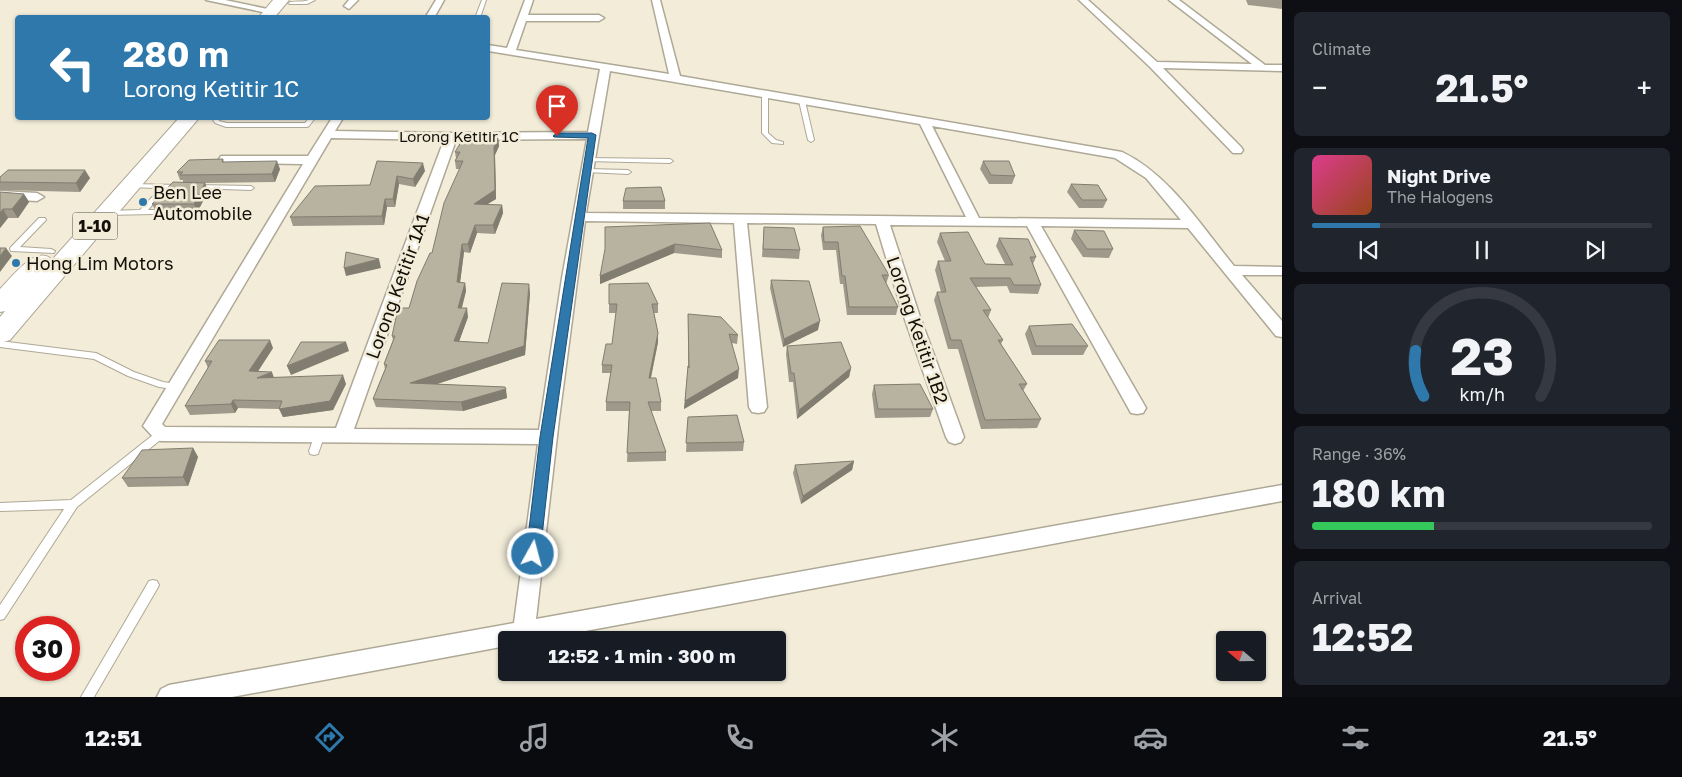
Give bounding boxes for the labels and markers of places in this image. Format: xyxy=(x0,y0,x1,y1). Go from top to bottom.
pin xyxy=(536,85,578,136)
place label: Ben Lee Automobile xyxy=(153,181,252,224)
marker: Ben Lee Automobile xyxy=(137,196,149,208)
place label: Hong Lim Motors xyxy=(26,252,173,274)
marker: Hong Lim Motors xyxy=(10,257,22,269)

